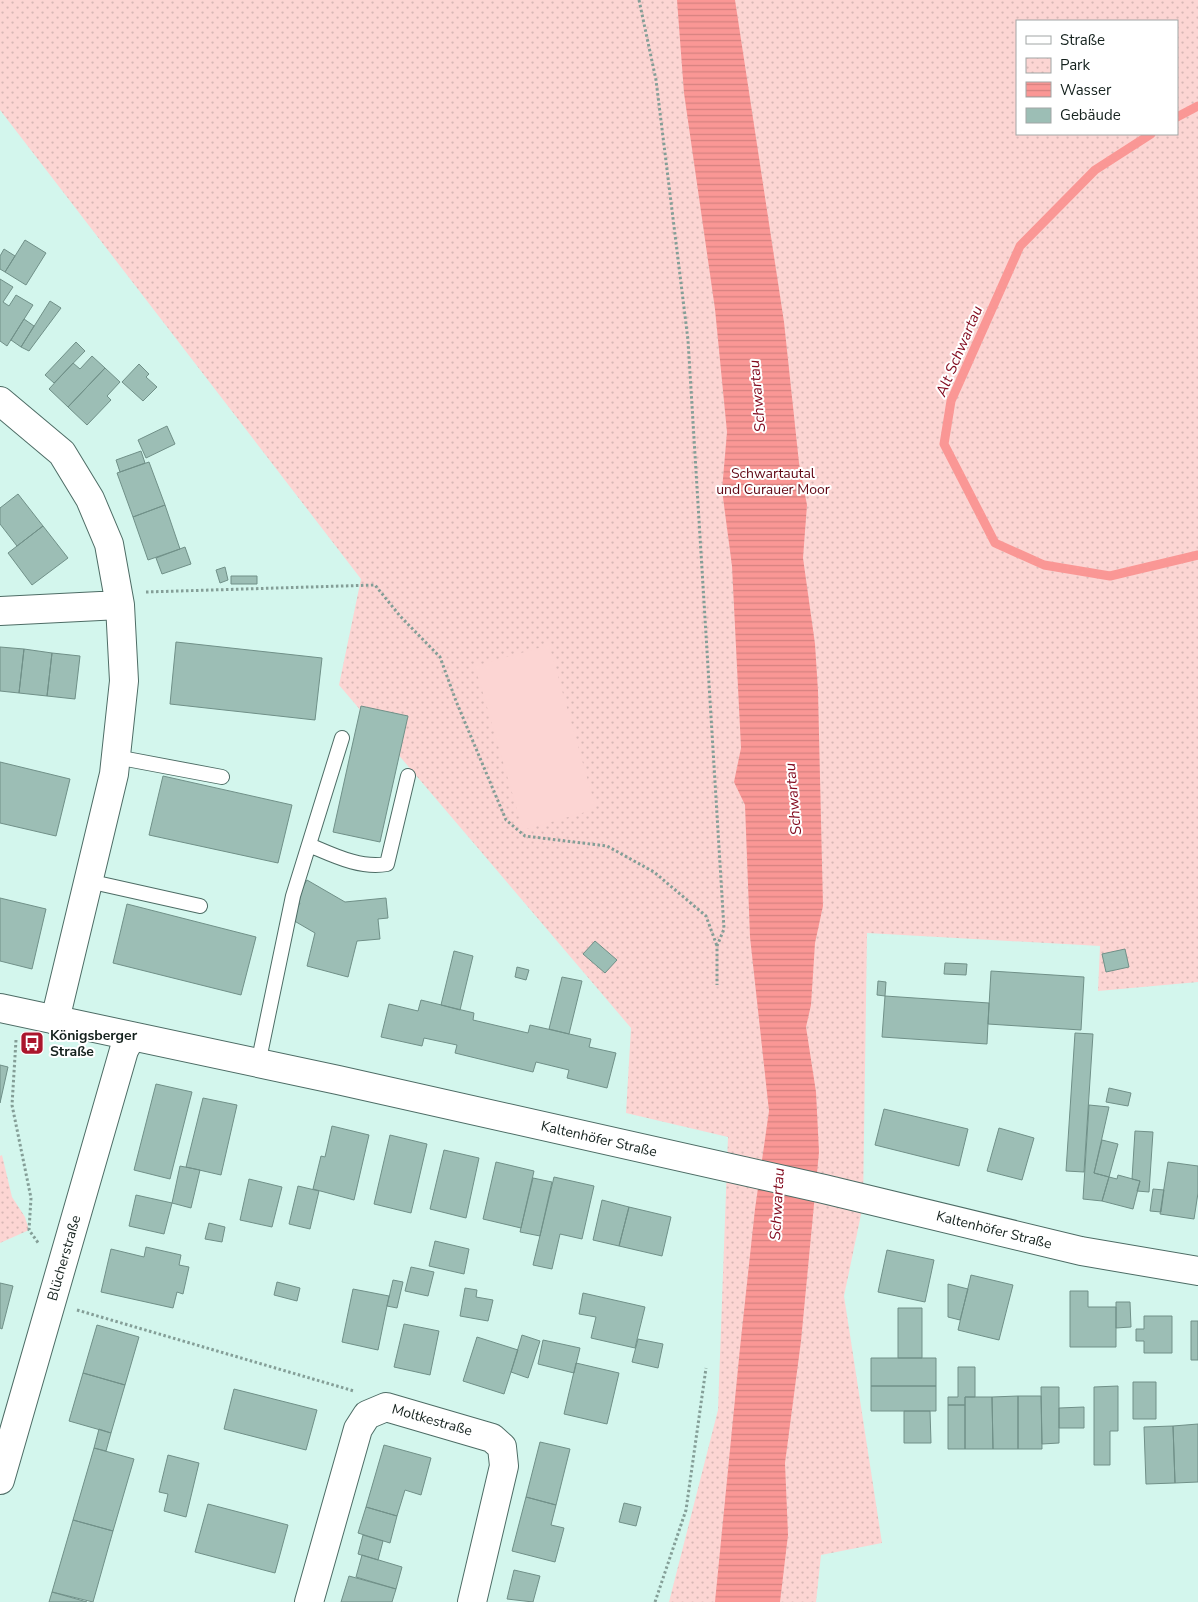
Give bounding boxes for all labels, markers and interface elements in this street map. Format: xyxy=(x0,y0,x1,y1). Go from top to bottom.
legend xyxy=(1016,20,1178,135)
text: Straße xyxy=(1060,30,1105,50)
text: Park xyxy=(1060,55,1090,75)
text: Wasser xyxy=(1060,80,1112,100)
text: Gebäude xyxy=(1060,105,1121,125)
water label: Alt Schwartau xyxy=(930,303,987,400)
water label: Schwartau xyxy=(744,359,770,433)
park label: Schwartautal und Curauer Moor xyxy=(716,464,830,499)
water label: Schwartau xyxy=(780,762,806,836)
place label: Königsberger Straße xyxy=(50,1026,138,1061)
bus stop icon: Königsberger Straße xyxy=(19,1030,45,1056)
street label: Kaltenhöfer Straße xyxy=(539,1116,659,1162)
water label: Schwartau xyxy=(765,1167,789,1241)
street label: Kaltenhöfer Straße xyxy=(934,1206,1054,1254)
street label: Blücherstraße xyxy=(43,1213,85,1303)
street label: Moltkestraße xyxy=(390,1399,474,1441)

